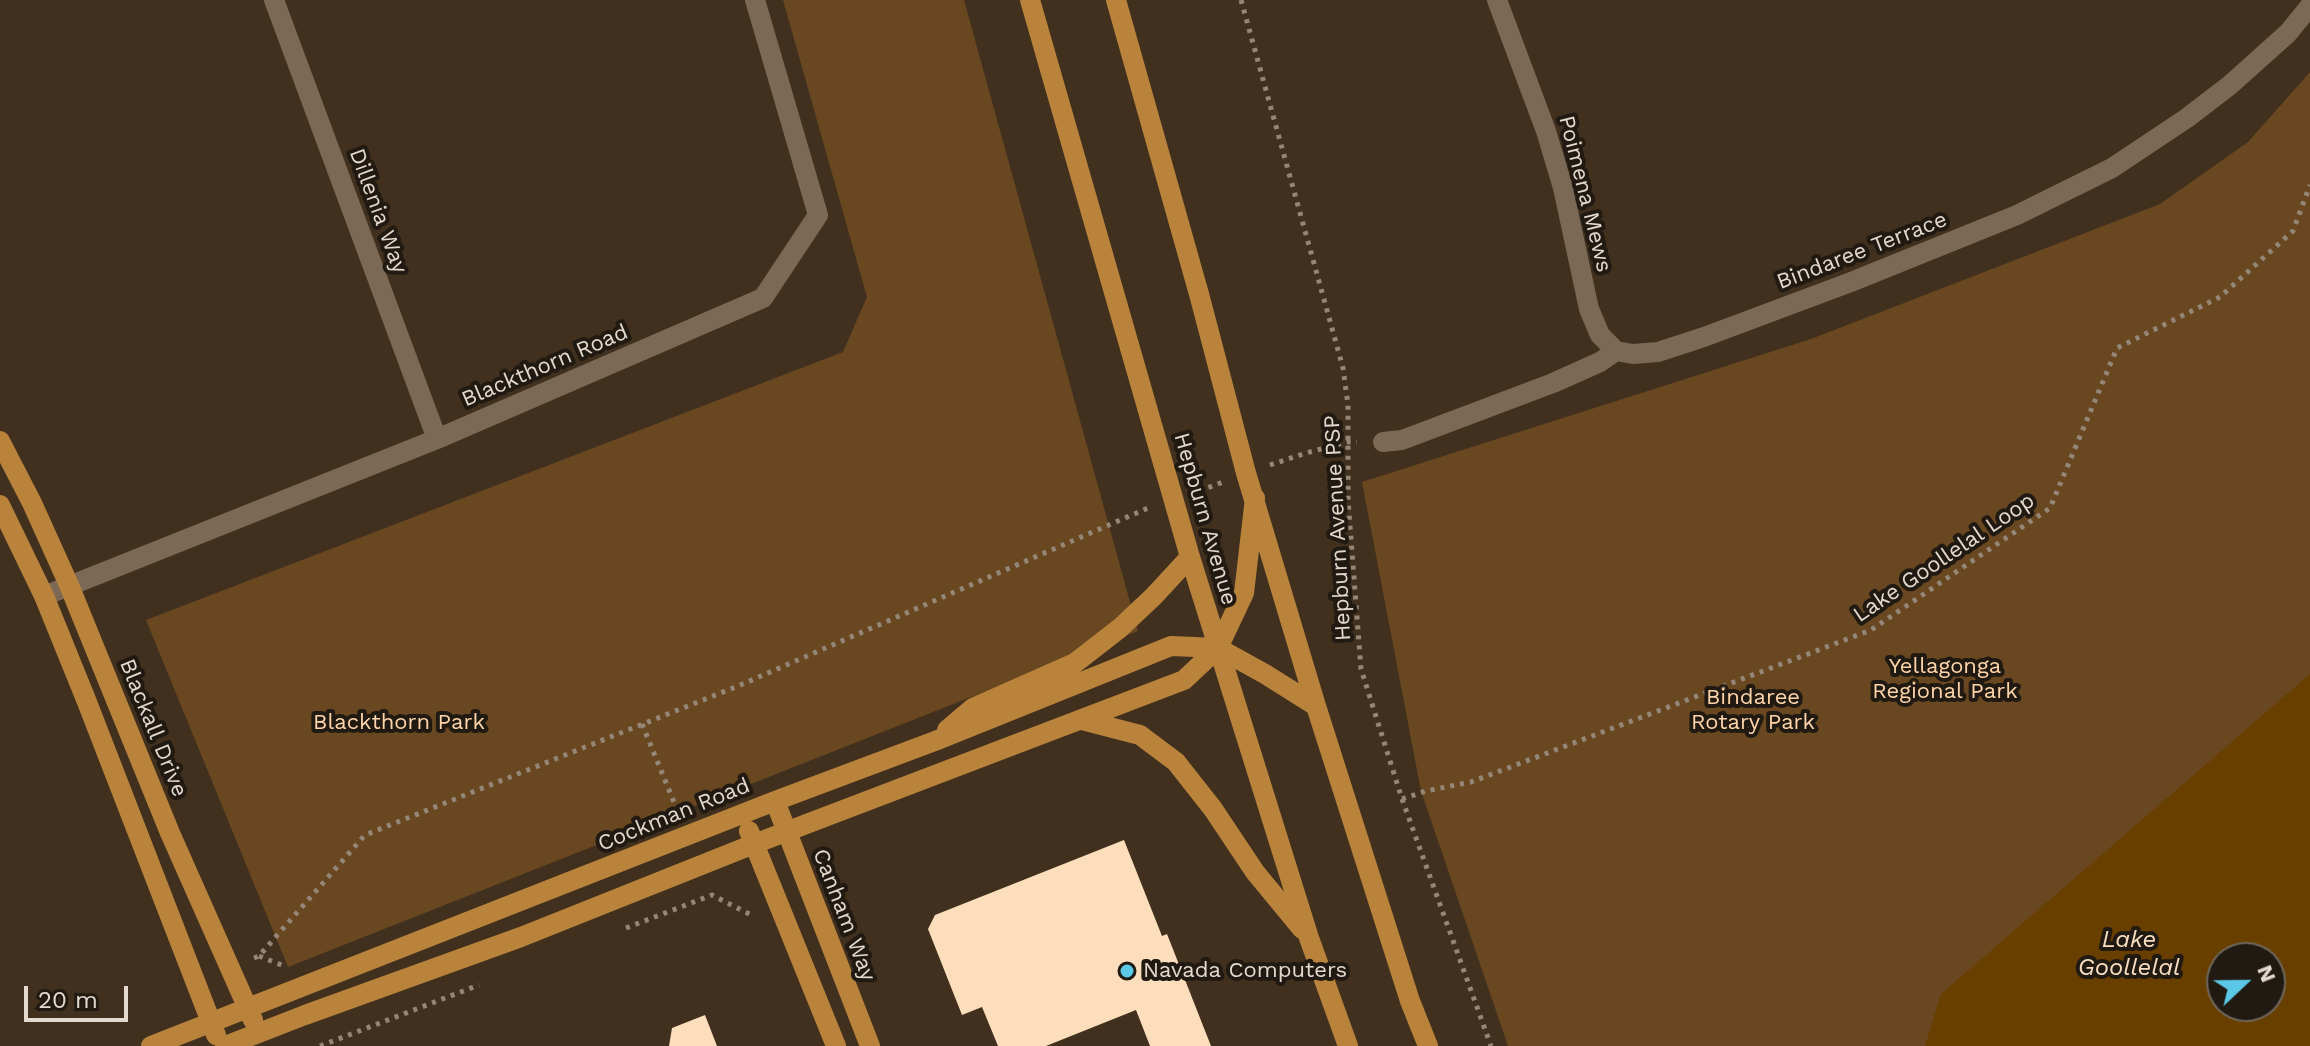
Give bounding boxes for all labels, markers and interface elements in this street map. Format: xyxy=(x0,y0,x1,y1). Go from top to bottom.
street label: Poimena Mews xyxy=(1553,113,1617,275)
street label: Dillenia Way xyxy=(343,145,413,277)
street label: Bindaree Terrace xyxy=(1773,206,1951,296)
street label: Blackthorn Road xyxy=(458,319,632,413)
street label: Hepburn Avenue PSP xyxy=(1319,414,1357,642)
street label: Hepburn Avenue xyxy=(1168,430,1242,608)
street label: Lake Goollelal Loop xyxy=(1848,488,2040,628)
park label: Yellagonga Regional Park xyxy=(1872,654,2018,706)
street label: Blackall Drive xyxy=(113,655,193,801)
park label: Bindaree Rotary Park xyxy=(1691,685,1815,736)
park label: Blackthorn Park xyxy=(313,710,485,736)
street label: Cockman Road xyxy=(594,773,754,857)
street label: Canham Way xyxy=(807,845,881,985)
water label: Lake Goollelal xyxy=(2078,926,2180,982)
north arrow xyxy=(2206,942,2286,1022)
place label: Navada Computers xyxy=(1143,958,1347,984)
text: N xyxy=(2252,961,2282,986)
marker: Navada Computers xyxy=(1118,962,1136,980)
scale bar xyxy=(28,970,132,1020)
text: 20 m xyxy=(38,986,98,1014)

